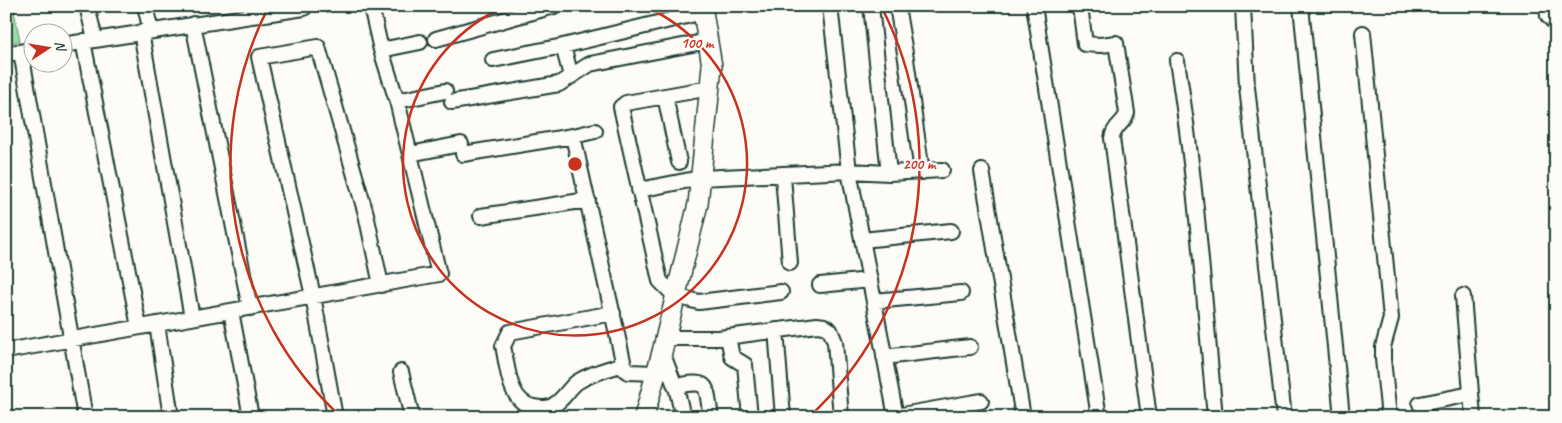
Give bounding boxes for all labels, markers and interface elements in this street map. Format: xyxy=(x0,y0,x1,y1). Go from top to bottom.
north arrow xyxy=(22,22,72,72)
text: 100 m xyxy=(681,34,715,53)
text: N xyxy=(51,39,70,54)
centre of rings xyxy=(566,155,584,173)
text: 200 m xyxy=(903,155,937,174)

